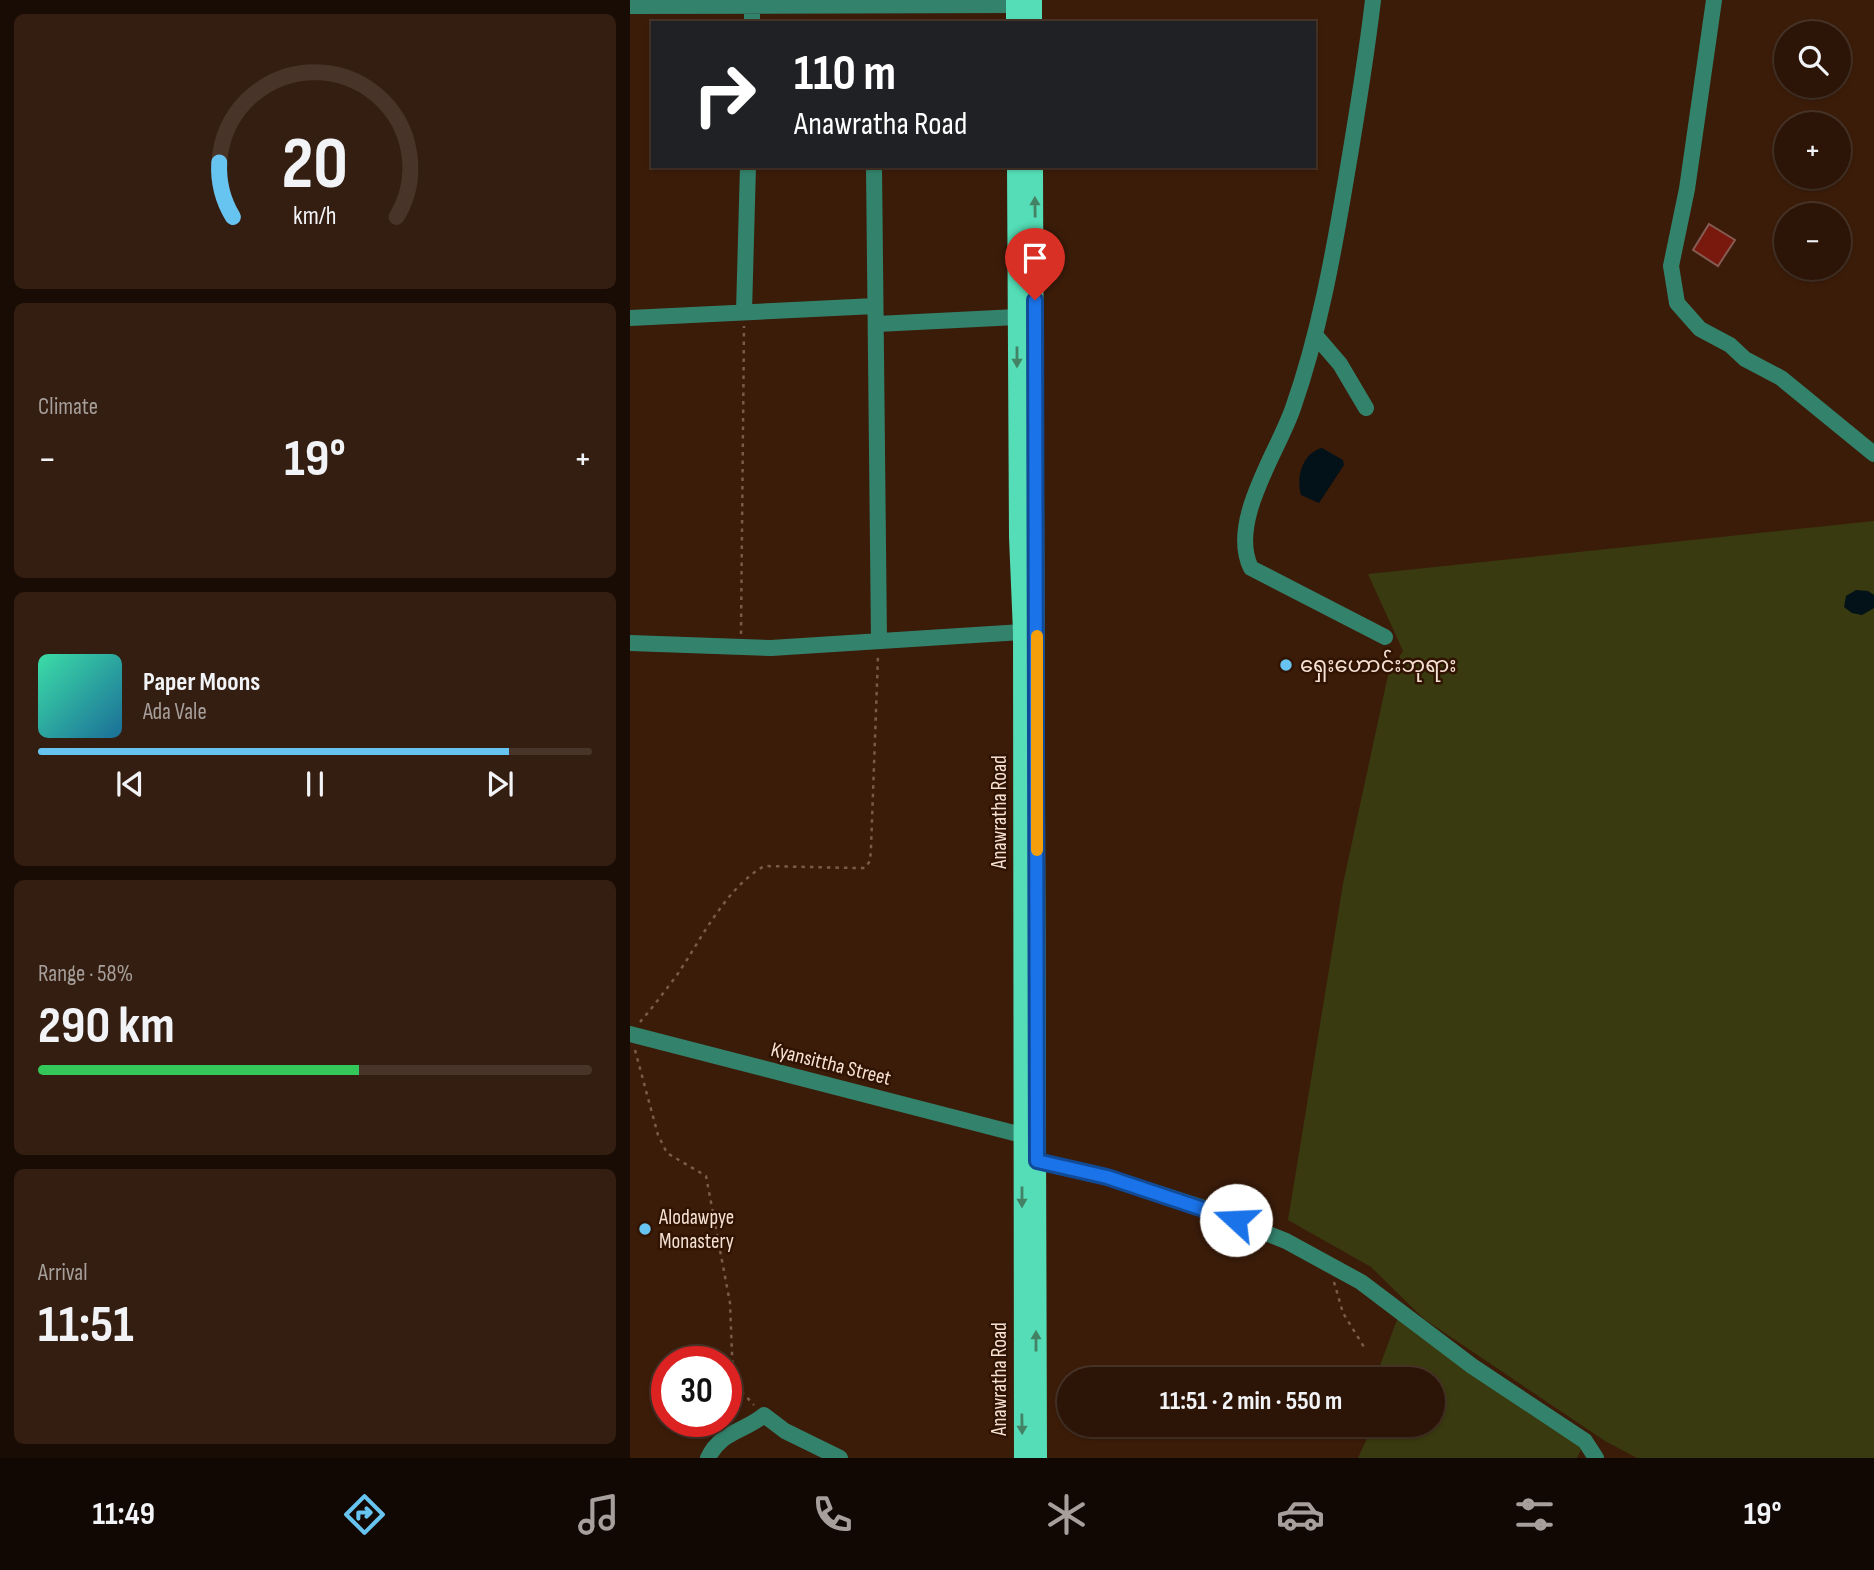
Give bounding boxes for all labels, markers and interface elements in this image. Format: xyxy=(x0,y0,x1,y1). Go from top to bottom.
map controls xyxy=(1774,21,1851,280)
button: search xyxy=(1774,21,1851,98)
text: 110 m xyxy=(794,45,896,104)
icon: right xyxy=(679,49,770,140)
text: Anawratha Road xyxy=(794,105,967,144)
button: + xyxy=(1774,112,1851,189)
text: 20 xyxy=(282,122,348,210)
one-way arrow xyxy=(1029,196,1040,218)
text: km/h xyxy=(293,201,337,232)
button: − xyxy=(1774,203,1851,280)
pin xyxy=(1005,228,1065,300)
icon: arrive xyxy=(1016,239,1054,277)
one-way arrow xyxy=(1011,346,1023,368)
text: Climate xyxy=(38,393,98,421)
text: 19° xyxy=(284,428,346,491)
text: − xyxy=(38,437,57,482)
text: + xyxy=(573,437,592,482)
place label: ရှေးဟောင်းဘုရား xyxy=(1300,649,1456,682)
marker: ရှေးဟောင်းဘုရား xyxy=(1278,657,1294,673)
text: Paper Moons xyxy=(143,667,260,698)
text: Ada Vale xyxy=(143,698,207,726)
street label: Anawratha Road xyxy=(987,755,1012,870)
icon: previous xyxy=(111,765,149,803)
icon: pause xyxy=(296,765,334,803)
icon: next xyxy=(481,765,519,803)
text: Range · 58% xyxy=(38,960,133,988)
text: 290 km xyxy=(38,995,175,1058)
street label: Kyansittha Street xyxy=(768,1037,894,1091)
position arrow xyxy=(1199,1183,1273,1257)
one-way arrow xyxy=(1016,1186,1028,1208)
place label: Alodawpye Monastery xyxy=(658,1205,734,1254)
marker: Alodawpye Monastery xyxy=(637,1221,653,1237)
text: Arrival xyxy=(38,1259,87,1287)
text: 11:51 xyxy=(38,1294,134,1357)
street label: Anawratha Road xyxy=(987,1322,1012,1437)
one-way arrow xyxy=(1030,1330,1042,1352)
speed limit sign: 30 xyxy=(651,1346,742,1437)
text: 11:51 · 2 min · 550 m xyxy=(1160,1386,1342,1417)
one-way arrow xyxy=(1017,1414,1028,1436)
icon: directions xyxy=(340,1490,389,1539)
icon: music xyxy=(574,1490,623,1539)
icon: phone xyxy=(808,1490,857,1539)
icon: climate xyxy=(1042,1490,1091,1539)
icon: car xyxy=(1276,1490,1325,1539)
icon: filters xyxy=(1510,1490,1559,1539)
text: 11:49 xyxy=(92,1495,155,1534)
text: 19° xyxy=(1744,1495,1781,1534)

